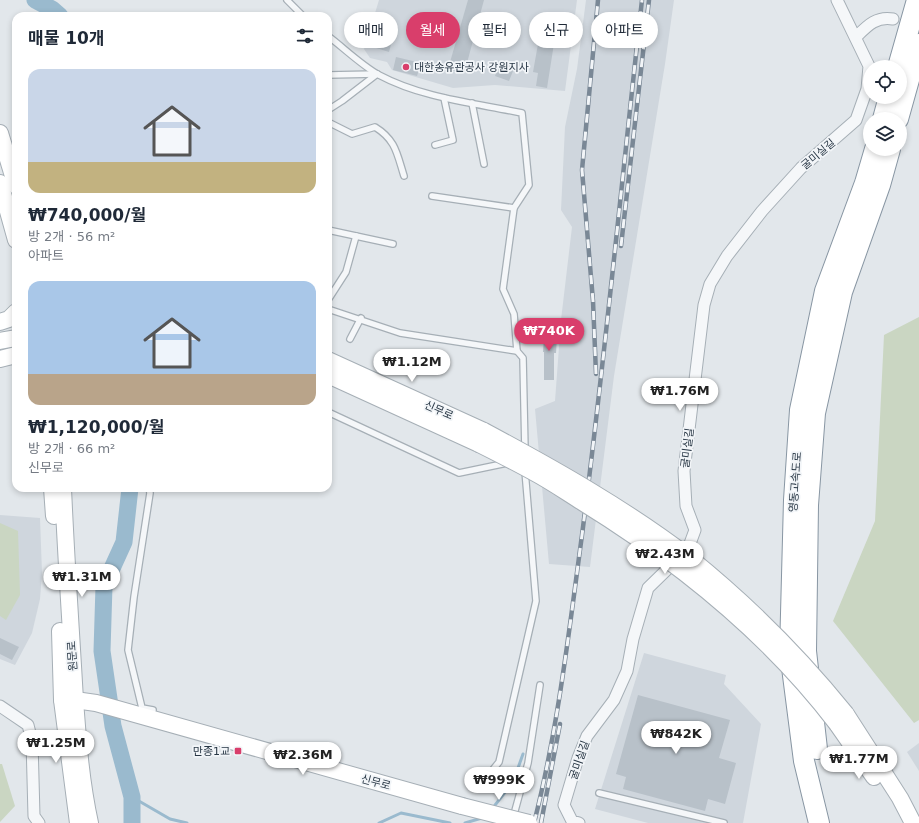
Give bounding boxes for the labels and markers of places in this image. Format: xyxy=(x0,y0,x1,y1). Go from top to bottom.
place label: 대한송유관공사 강원지사 xyxy=(414,61,529,74)
marker: 대한송유관공사 강원지사 xyxy=(401,62,411,72)
pin: ₩740K xyxy=(521,318,577,352)
pin: ₩1.12M xyxy=(379,349,445,383)
pin: ₩1.76M xyxy=(647,378,713,412)
pin: ₩2.43M xyxy=(632,541,698,575)
pin: ₩1.31M xyxy=(49,564,115,598)
pin: ₩842K xyxy=(648,721,704,755)
pin: ₩1.25M xyxy=(23,730,89,764)
pin: ₩2.36M xyxy=(270,742,336,776)
place label: 만종1교 xyxy=(193,745,230,758)
marker: 만종1교 xyxy=(233,746,243,756)
pin: ₩1.77M xyxy=(826,746,892,780)
pin: ₩999K xyxy=(471,767,527,801)

